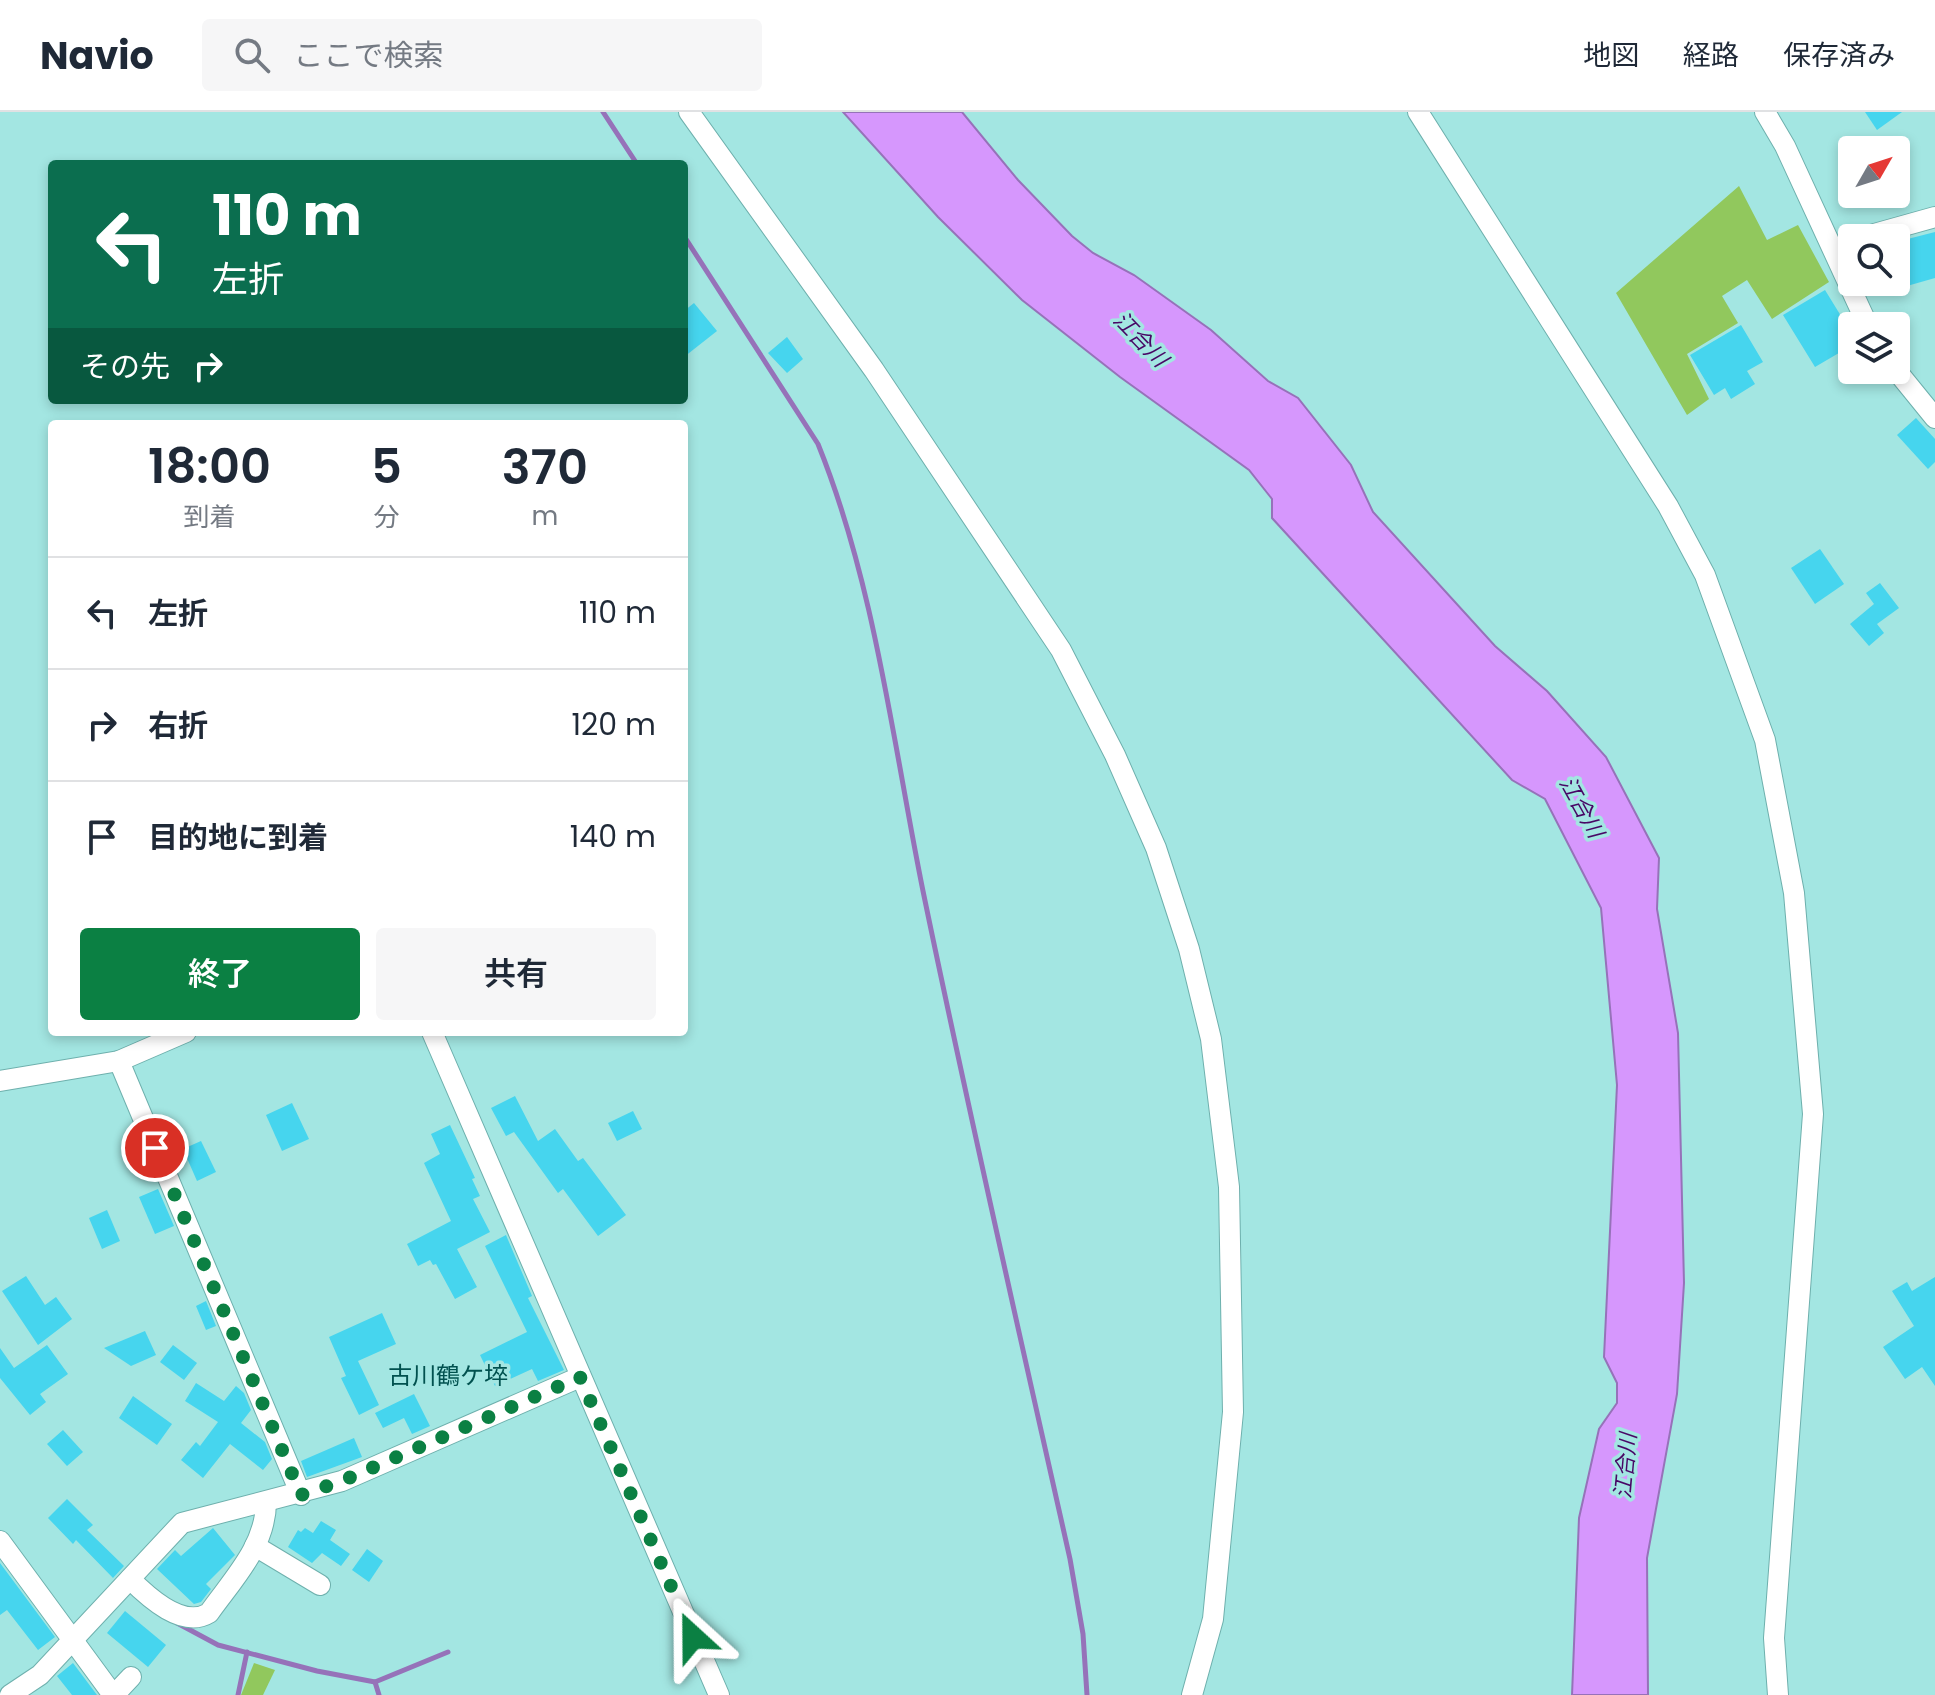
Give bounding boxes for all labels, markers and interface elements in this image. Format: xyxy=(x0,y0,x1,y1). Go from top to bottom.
search box xyxy=(202,19,762,91)
text: Navio xyxy=(40,29,154,82)
icon: search xyxy=(230,33,274,77)
text: ここで検索 xyxy=(294,34,444,77)
text: 地図 xyxy=(1583,36,1639,75)
text: 経路 xyxy=(1683,36,1739,75)
text: 保存済み xyxy=(1783,36,1895,75)
north arrow xyxy=(1838,136,1910,208)
map controls xyxy=(1838,136,1910,384)
text: 110 m xyxy=(212,176,362,255)
icon: left xyxy=(80,192,184,296)
button: search xyxy=(1838,224,1910,296)
text: 左折 xyxy=(212,254,284,305)
water label: 江合川 xyxy=(1107,305,1176,375)
button: layers xyxy=(1838,312,1910,384)
icon: right xyxy=(186,344,230,388)
text: その先 xyxy=(80,345,170,388)
text: 18:00 xyxy=(148,433,271,500)
text: 5 xyxy=(371,433,402,500)
text: 370 xyxy=(502,434,588,501)
text: m xyxy=(532,498,558,534)
text: 到着 xyxy=(183,499,235,535)
text: 分 xyxy=(373,499,399,535)
icon: left xyxy=(80,591,124,635)
text: 110 m xyxy=(579,591,656,634)
text: 左折 xyxy=(148,592,208,635)
icon: right xyxy=(80,703,124,747)
text: 120 m xyxy=(571,703,656,746)
text: 右折 xyxy=(148,704,208,747)
water label: 江合川 xyxy=(1552,771,1612,845)
icon: arrive xyxy=(80,815,124,859)
text: 140 m xyxy=(570,815,656,858)
text: 目的地に到着 xyxy=(148,816,328,859)
button: 終了 xyxy=(80,928,360,1020)
button: 共有 xyxy=(376,928,656,1020)
pin xyxy=(121,1114,189,1182)
icon: arrive xyxy=(133,1126,177,1170)
district label: 古川鶴ケ埣 xyxy=(388,1359,508,1392)
water label: 江合川 xyxy=(1607,1430,1644,1500)
position arrow xyxy=(651,1595,735,1679)

